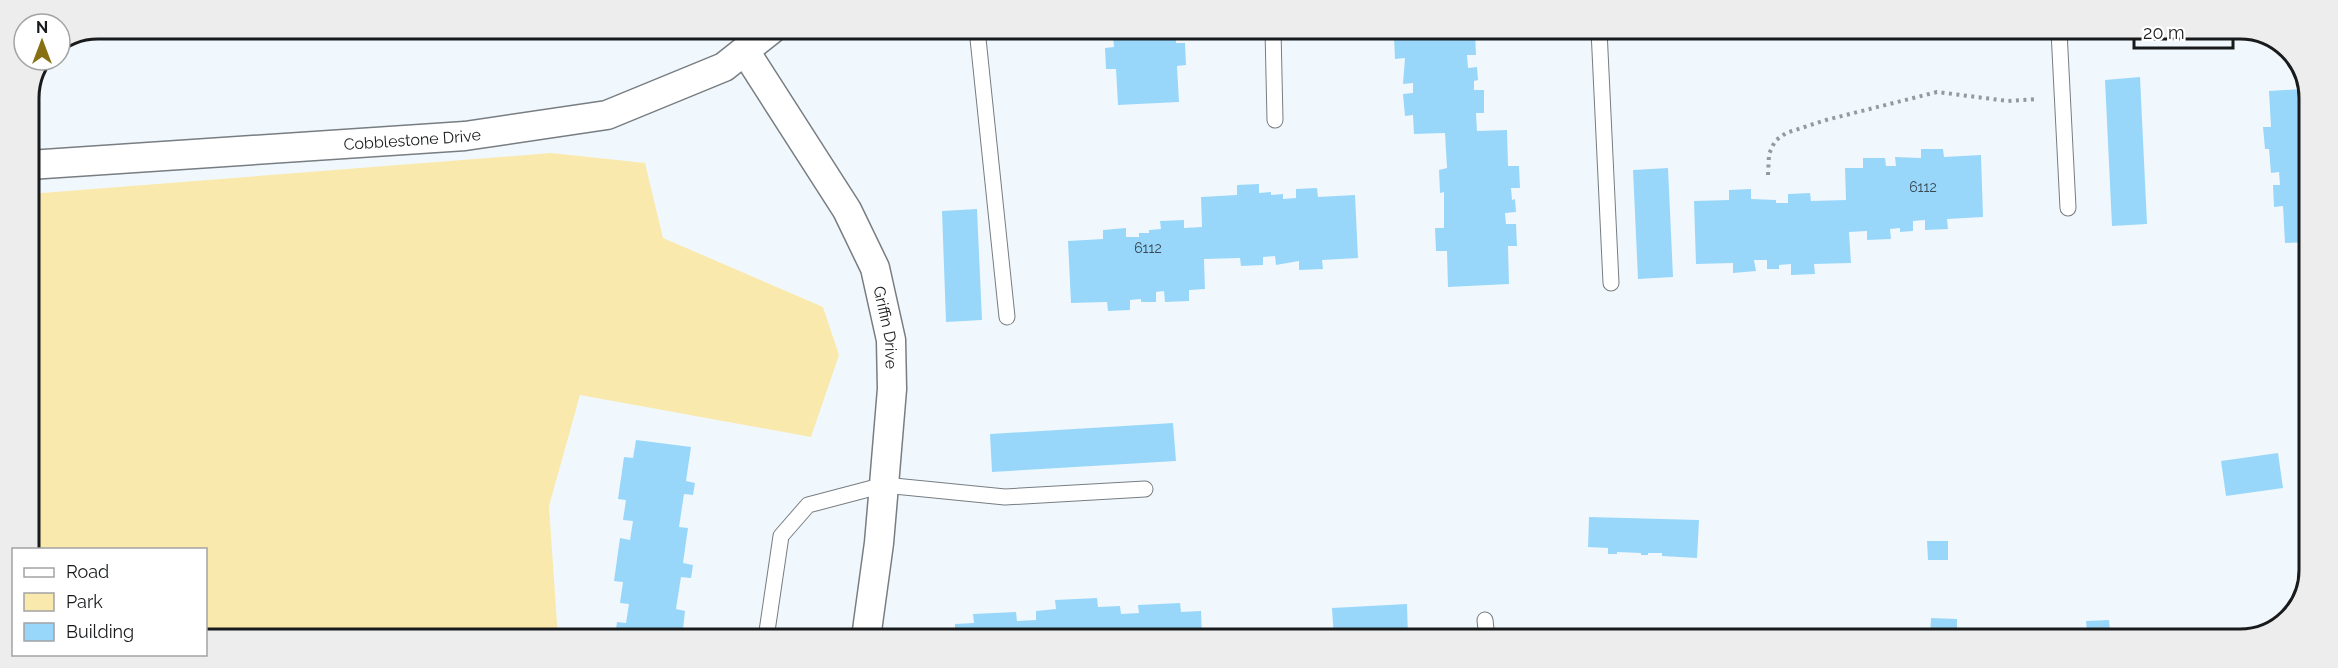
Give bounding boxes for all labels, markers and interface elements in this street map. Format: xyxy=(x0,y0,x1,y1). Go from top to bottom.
north arrow xyxy=(12,12,72,72)
scale bar xyxy=(2134,12,2233,50)
text: N xyxy=(36,18,48,37)
text: 20 m xyxy=(2143,22,2185,43)
street label: Cobblestone Drive xyxy=(343,125,482,154)
house number: 6112 xyxy=(1909,179,1937,195)
house number: 6112 xyxy=(1134,240,1162,256)
street label: Griffin Drive xyxy=(869,284,901,369)
legend xyxy=(12,548,207,656)
text: Road xyxy=(66,561,109,582)
text: Park xyxy=(66,591,103,612)
text: Building xyxy=(66,621,134,642)

